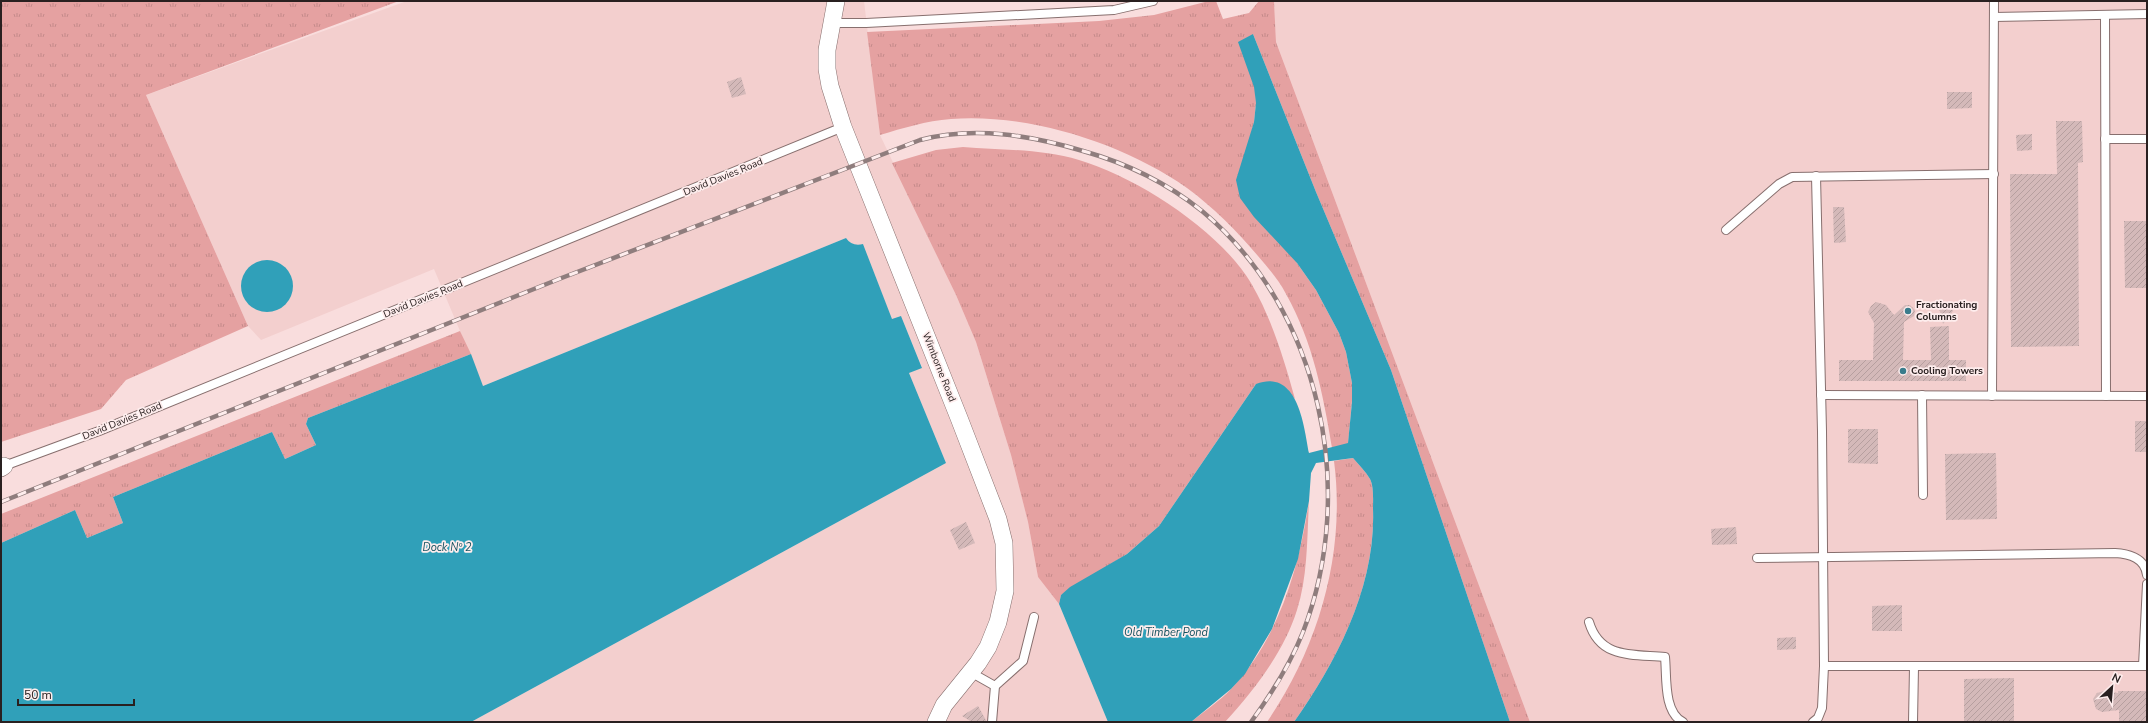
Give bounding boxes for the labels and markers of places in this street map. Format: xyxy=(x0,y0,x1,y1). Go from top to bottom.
place label: Fractionating Columns xyxy=(1916,298,1977,324)
marker: Fractionating Columns xyxy=(1903,306,1913,316)
place label: Cooling Towers xyxy=(1911,364,1983,378)
marker: Cooling Towers xyxy=(1898,366,1908,376)

